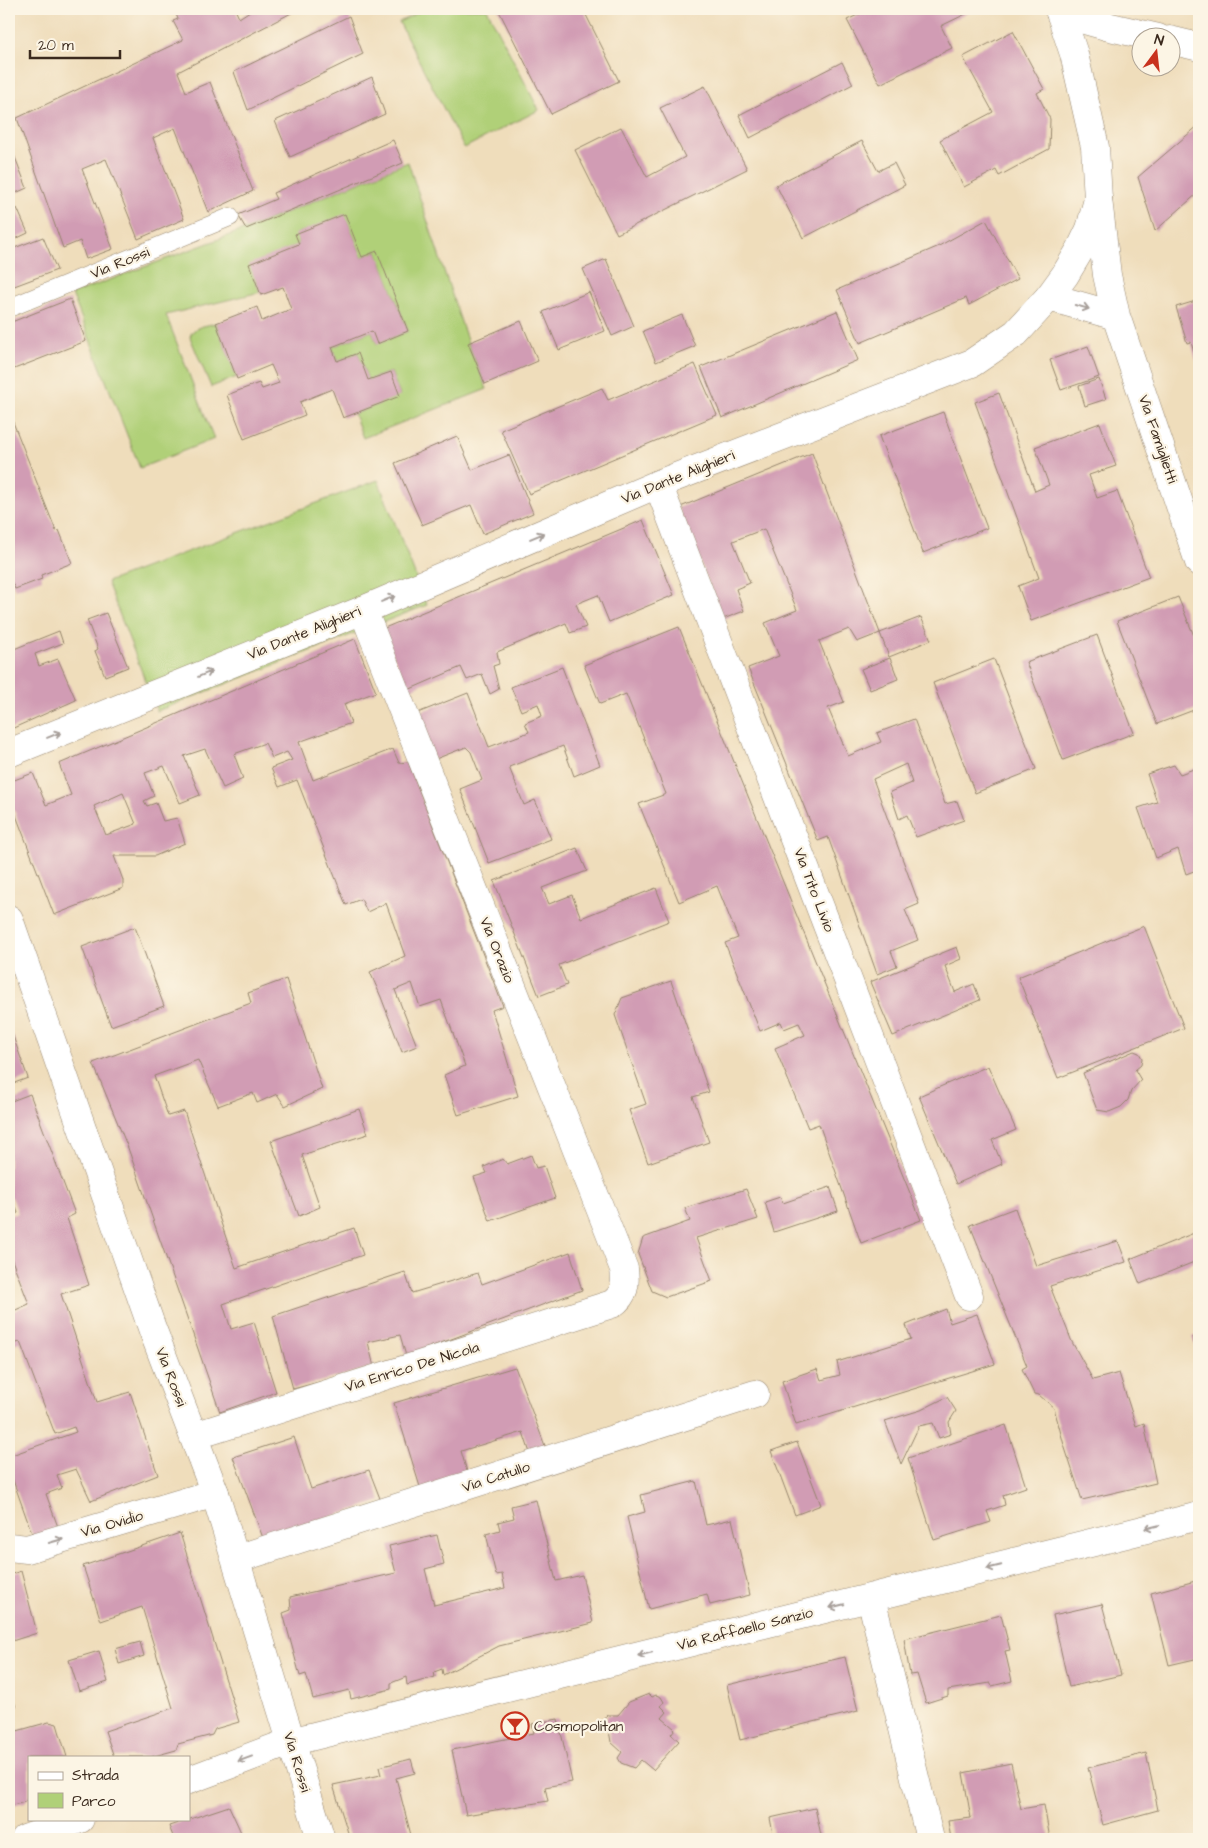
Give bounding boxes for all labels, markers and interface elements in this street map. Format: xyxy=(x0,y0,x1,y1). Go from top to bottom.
scale bar xyxy=(30,28,120,60)
north arrow xyxy=(1130,28,1180,78)
text: N xyxy=(1152,30,1166,51)
text: 20 m xyxy=(38,35,74,56)
street label: Via Rossi xyxy=(87,241,153,284)
one-way arrow xyxy=(1074,303,1090,312)
street label: Via Famiglietti xyxy=(1132,392,1183,487)
street label: Via Dante Alighieri xyxy=(618,444,739,510)
one-way arrow xyxy=(529,530,544,540)
one-way arrow xyxy=(380,594,395,604)
street label: Via Dante Alighieri xyxy=(244,600,365,666)
one-way arrow xyxy=(197,668,212,678)
one-way arrow xyxy=(46,729,61,739)
street label: Via Tito Livio xyxy=(788,845,840,936)
street label: Via Orazio xyxy=(474,914,520,987)
street label: Via Enrico De Nicola xyxy=(342,1336,482,1397)
street label: Via Rossi xyxy=(150,1344,192,1410)
street label: Via Catullo xyxy=(459,1456,533,1498)
street label: Via Ovidio xyxy=(78,1505,146,1543)
one-way arrow xyxy=(1144,1523,1160,1533)
one-way arrow xyxy=(48,1535,64,1545)
one-way arrow xyxy=(987,1563,1003,1572)
street label: Via Raffaello Sanzio xyxy=(675,1602,816,1656)
one-way arrow xyxy=(829,1602,845,1611)
one-way arrow xyxy=(638,1650,654,1659)
bar icon: Cosmopolitan xyxy=(500,1711,530,1741)
place label: Cosmopolitan xyxy=(534,1716,624,1737)
street label: Via Rossi xyxy=(278,1729,316,1795)
one-way arrow xyxy=(237,1755,253,1764)
legend xyxy=(28,1756,190,1820)
text: Strada xyxy=(72,1765,119,1786)
text: Parco xyxy=(72,1791,116,1812)

